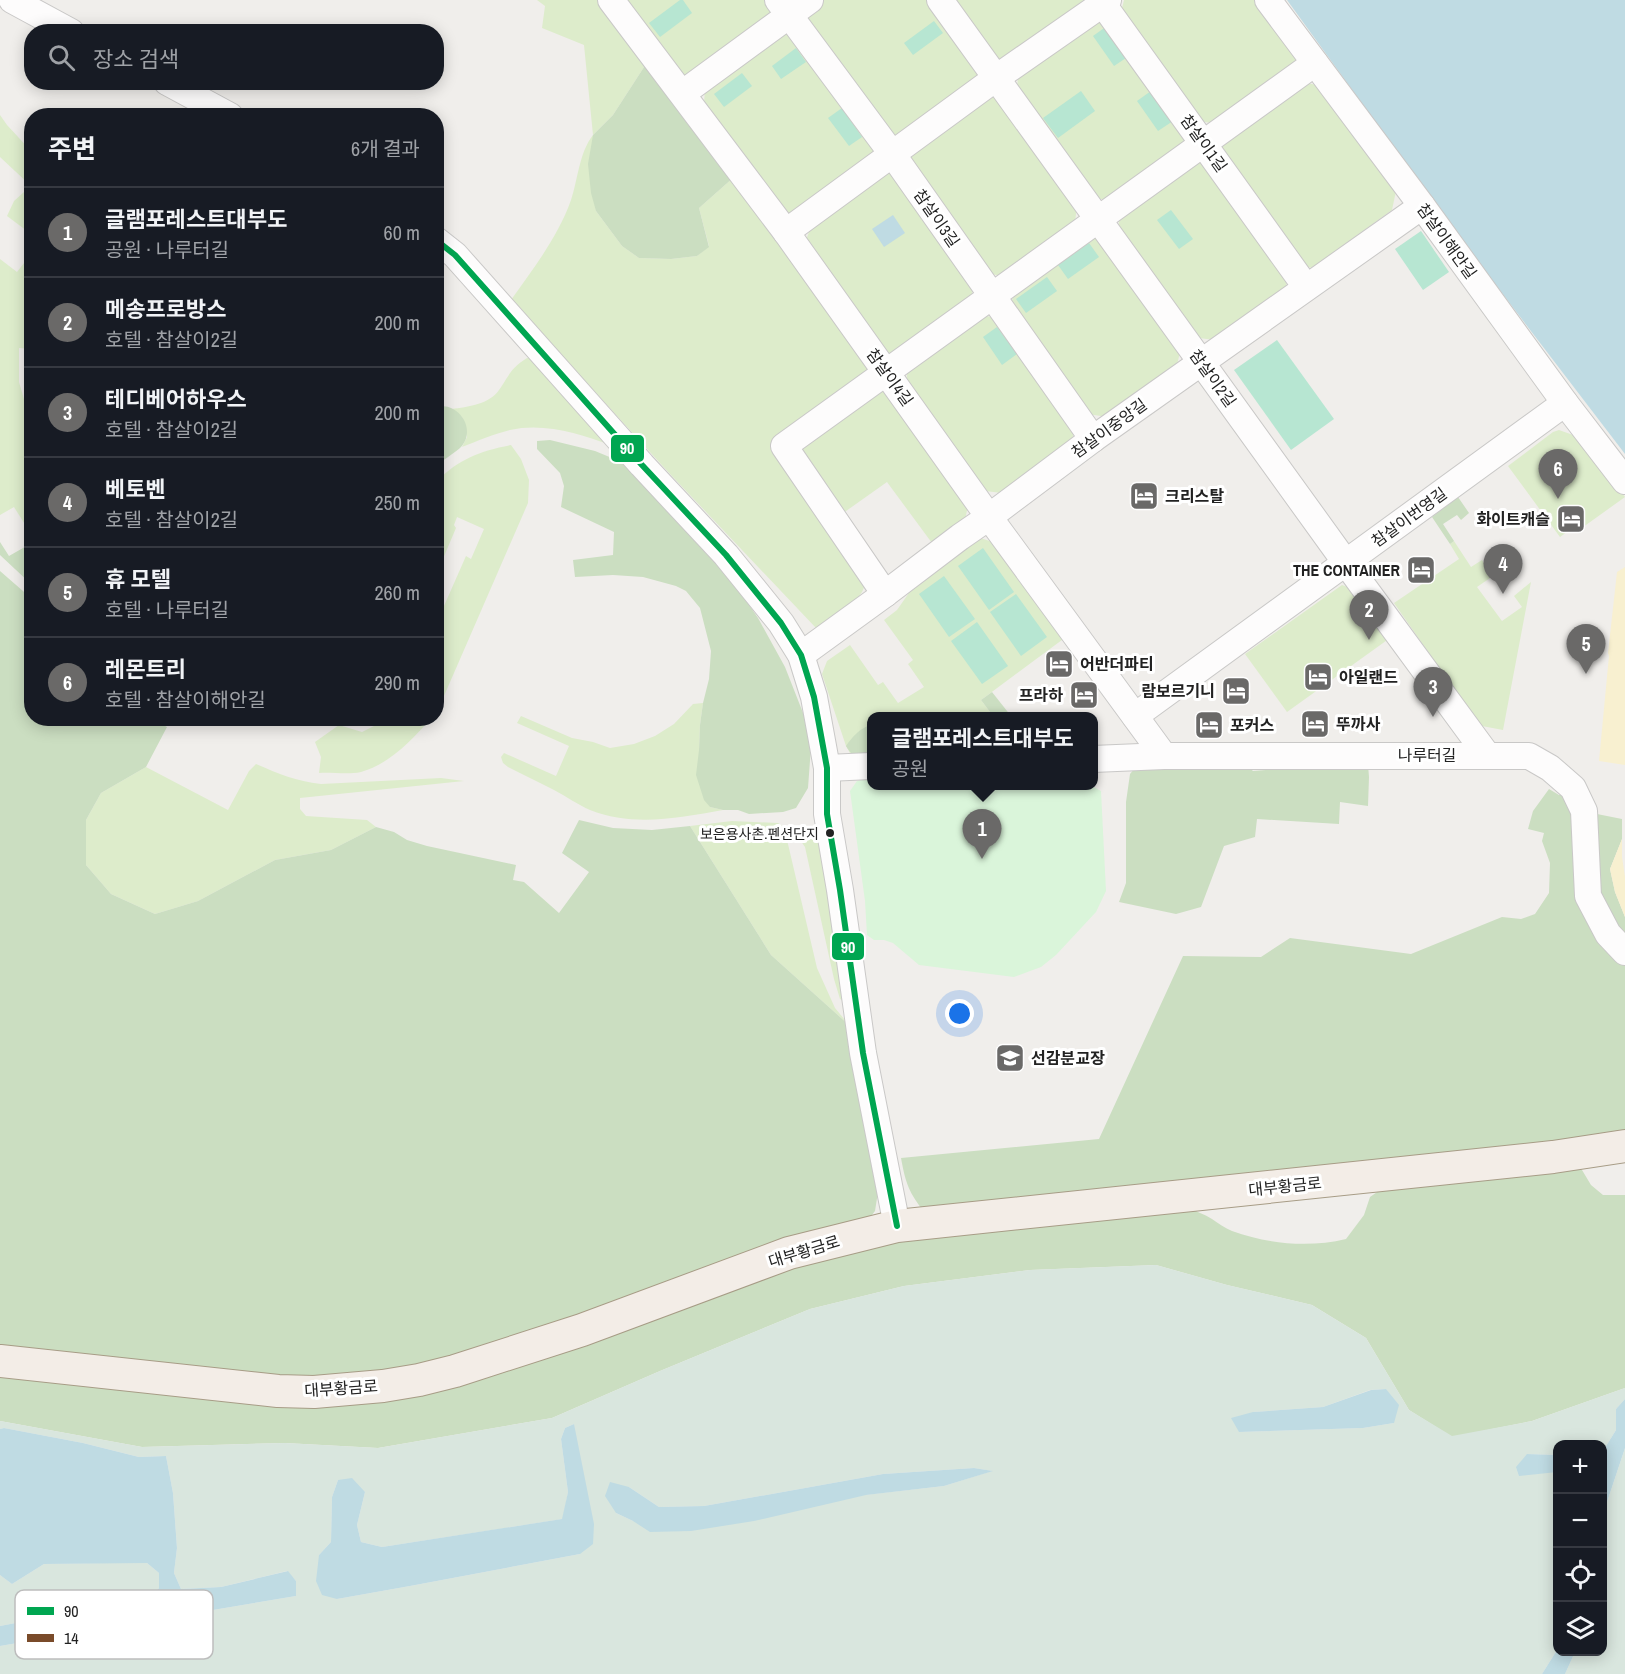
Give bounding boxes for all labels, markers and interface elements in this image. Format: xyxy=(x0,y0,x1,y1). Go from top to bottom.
search box xyxy=(24,24,444,90)
icon: search xyxy=(45,41,78,74)
text: 장소 검색 xyxy=(93,44,179,74)
street label: 참살이1길 xyxy=(1176,110,1232,176)
text: 주변 xyxy=(48,131,96,166)
text: 6개 결과 xyxy=(351,135,420,162)
street label: 참살이3길 xyxy=(909,185,965,251)
street label: 참살이해안길 xyxy=(1412,199,1482,283)
text: 글램포레스트대부도 xyxy=(105,204,287,234)
text: 1 xyxy=(63,219,72,246)
text: 60 m xyxy=(384,219,420,246)
text: 공원 · 나루터길 xyxy=(105,236,229,263)
text: 메송프로방스 xyxy=(105,294,226,324)
text: 2 xyxy=(63,309,72,336)
text: 200 m xyxy=(374,309,420,336)
text: 호텔 · 참살이2길 xyxy=(105,326,238,353)
street label: 참살이4길 xyxy=(862,344,918,410)
street label: 참살이2길 xyxy=(1185,345,1241,411)
text: 테디베어하우스 xyxy=(105,384,247,414)
street label: 참살이중앙길 xyxy=(1067,393,1151,463)
text: 3 xyxy=(63,399,72,426)
text: 200 m xyxy=(374,399,420,426)
text: 호텔 · 참살이2길 xyxy=(105,416,238,443)
line badge: 90 xyxy=(610,434,645,463)
text: 90 xyxy=(620,437,634,459)
pin: 6 xyxy=(1538,450,1578,499)
text: 베토벤 xyxy=(105,474,166,504)
hotel icon: 크리스탈 xyxy=(1128,480,1160,512)
street label: 참살이번영길 xyxy=(1367,482,1451,552)
place label: 크리스탈 xyxy=(1165,485,1224,507)
text: 4 xyxy=(63,489,72,516)
text: 250 m xyxy=(374,489,420,516)
hotel icon: 화이트캐슬 xyxy=(1555,503,1587,535)
text: 호텔 · 참살이2길 xyxy=(105,506,238,533)
place label: 화이트캐슬 xyxy=(1476,508,1550,530)
pin: 4 xyxy=(1484,544,1522,594)
hotel icon: THE CONTAINER xyxy=(1405,554,1437,586)
place label: THE CONTAINER xyxy=(1293,559,1401,581)
text: 휴 모텔 xyxy=(105,564,171,594)
text: 5 xyxy=(63,579,72,606)
text: 260 m xyxy=(374,579,420,606)
pin: 2 xyxy=(1350,590,1388,640)
text: 호텔 · 나루터길 xyxy=(105,596,229,623)
pin: 5 xyxy=(1566,624,1606,674)
hotel icon: 어반더파티 xyxy=(1043,648,1075,680)
place label: 어반더파티 xyxy=(1080,653,1154,675)
text: 레몬트리 xyxy=(105,654,186,684)
hotel icon: 아일랜드 xyxy=(1302,661,1334,693)
place label: 아일랜드 xyxy=(1339,666,1398,688)
pin: 3 xyxy=(1414,668,1452,717)
text: 6 xyxy=(63,669,72,696)
text: 290 m xyxy=(374,669,420,696)
hotel icon: 람보르기니 xyxy=(1220,675,1252,707)
hotel icon: 프라하 xyxy=(1068,679,1100,711)
place label: 람보르기니 xyxy=(1141,680,1215,702)
place label: 프라하 xyxy=(1019,684,1063,706)
text: 호텔 · 참살이해안길 xyxy=(105,686,266,713)
hotel icon: 뚜까사 xyxy=(1299,708,1331,740)
hotel icon: 포커스 xyxy=(1193,709,1225,741)
popup xyxy=(867,712,1098,790)
place label: 뚜까사 xyxy=(1336,713,1380,735)
place label: 포커스 xyxy=(1230,714,1274,736)
text: 글램포레스트대부도 xyxy=(891,723,1074,753)
street label: 나루터길 xyxy=(1398,744,1456,766)
text: 공원 xyxy=(891,755,928,782)
pin: 1 xyxy=(962,810,1002,859)
place label: 보은용사촌.펜션단지 xyxy=(700,825,819,843)
marker: 보은용사촌.펜션단지 xyxy=(824,827,836,839)
line badge: 90 xyxy=(831,932,865,961)
text: 90 xyxy=(841,936,855,958)
your location xyxy=(945,999,974,1028)
school or university icon: 선감분교장 xyxy=(994,1042,1026,1074)
place label: 선감분교장 xyxy=(1031,1047,1105,1069)
street label: 대부황금로 xyxy=(1247,1171,1323,1201)
street label: 대부황금로 xyxy=(766,1230,843,1272)
street label: 대부황금로 xyxy=(304,1374,379,1402)
map controls xyxy=(1553,1440,1607,1656)
button: + xyxy=(1553,1440,1607,1494)
button: − xyxy=(1553,1494,1607,1548)
button: locate xyxy=(1553,1548,1607,1602)
legend xyxy=(15,1590,213,1659)
text: 90 xyxy=(64,1600,79,1622)
button: layers xyxy=(1553,1602,1607,1656)
text: 14 xyxy=(64,1627,79,1649)

